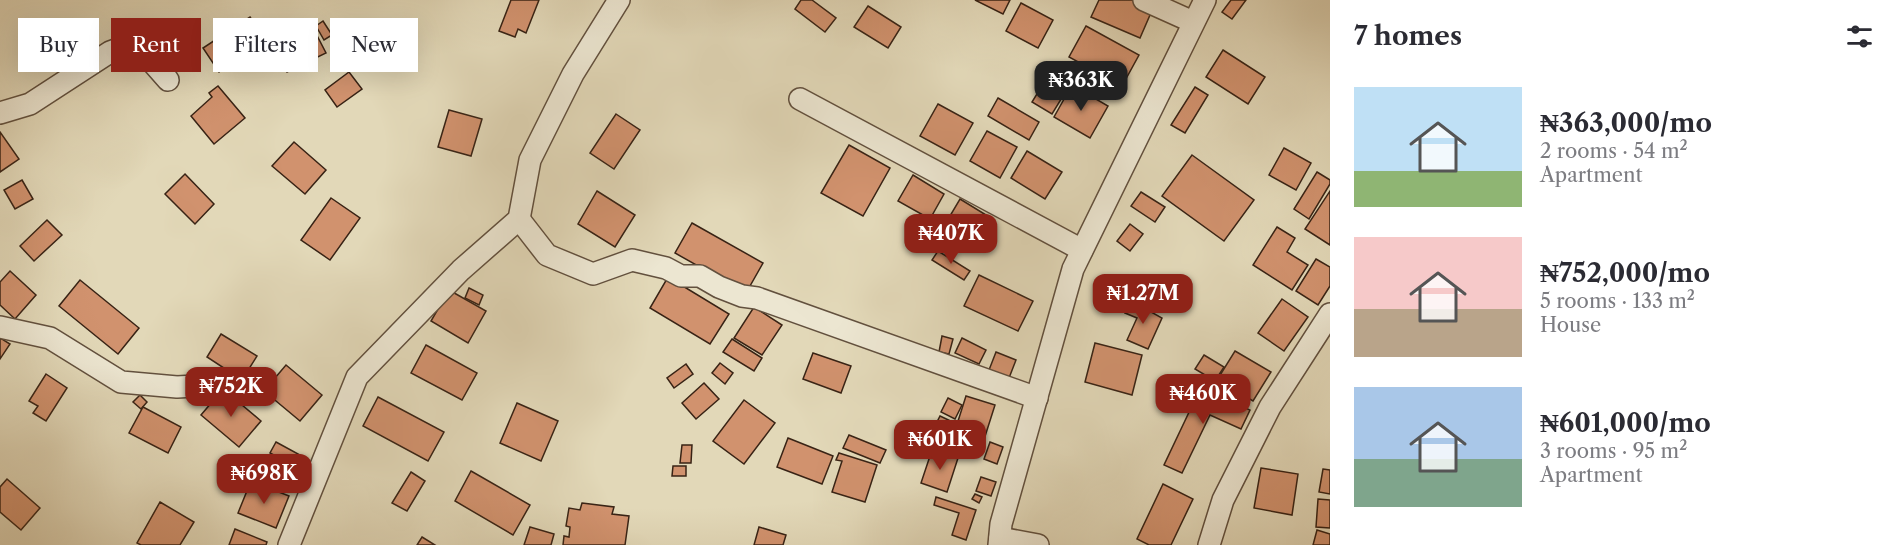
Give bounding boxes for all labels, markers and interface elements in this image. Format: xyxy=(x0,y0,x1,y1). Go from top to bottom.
chip: Buy xyxy=(18,18,99,72)
chip: Rent xyxy=(111,18,201,72)
chip: Filters xyxy=(213,18,318,72)
chip: New xyxy=(330,18,418,72)
text: 7 homes xyxy=(1354,20,1462,52)
icon: filters xyxy=(1843,20,1876,53)
pin: ₦363K xyxy=(1039,61,1123,112)
text: ₦363K xyxy=(1049,68,1113,92)
text: ₦363,000/mo xyxy=(1540,107,1712,139)
icon: home xyxy=(1402,111,1474,183)
text: 2 rooms · 54 m² xyxy=(1540,139,1688,163)
text: Apartment xyxy=(1540,163,1643,187)
pin: ₦407K xyxy=(909,214,993,265)
text: ₦407K xyxy=(918,221,984,245)
text: ₦752,000/mo xyxy=(1540,257,1710,289)
icon: home xyxy=(1402,261,1474,333)
pin: ₦1.27M xyxy=(1094,274,1192,325)
text: ₦1.27M xyxy=(1107,281,1179,305)
text: 5 rooms · 133 m² xyxy=(1540,289,1695,313)
text: House xyxy=(1540,313,1601,337)
pin: ₦752K xyxy=(189,367,273,418)
text: ₦752K xyxy=(199,374,263,398)
pin: ₦460K xyxy=(1161,374,1245,425)
text: ₦460K xyxy=(1170,381,1236,405)
text: ₦601,000/mo xyxy=(1540,407,1711,439)
icon: home xyxy=(1402,411,1474,483)
pin: ₦601K xyxy=(898,420,982,471)
text: ₦601K xyxy=(908,427,972,451)
text: 3 rooms · 95 m² xyxy=(1540,439,1687,463)
pin: ₦698K xyxy=(222,454,306,505)
text: ₦698K xyxy=(231,461,297,485)
text: Apartment xyxy=(1540,463,1643,487)

